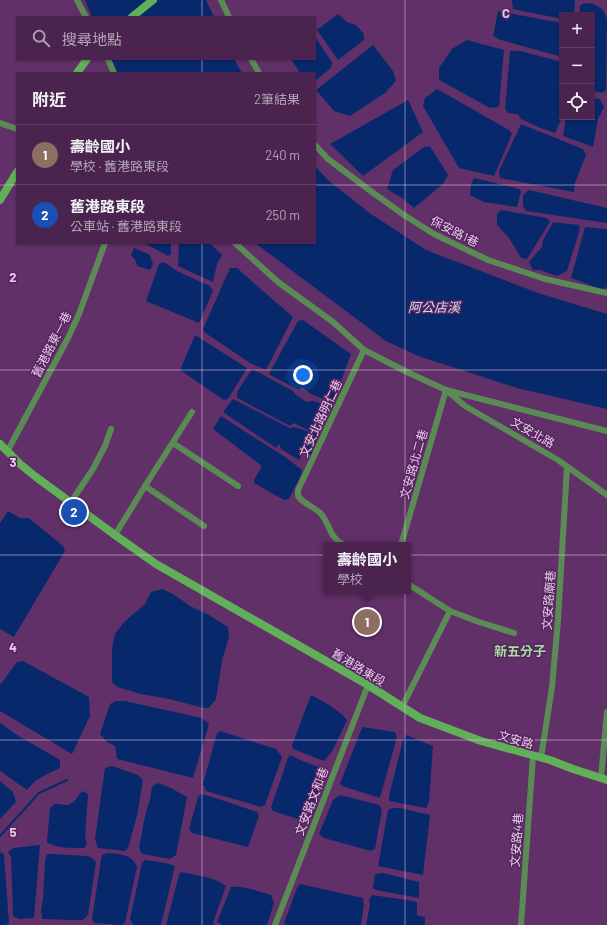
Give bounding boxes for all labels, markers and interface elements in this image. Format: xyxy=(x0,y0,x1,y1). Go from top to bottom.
text: C xyxy=(502,5,510,21)
map controls xyxy=(559,12,595,120)
button: + xyxy=(559,12,595,48)
search box xyxy=(16,16,316,60)
icon: search xyxy=(30,27,52,49)
text: 搜尋地點 xyxy=(62,30,122,48)
button: − xyxy=(559,48,595,84)
button: locate xyxy=(559,84,595,120)
text: 附近 xyxy=(32,89,66,109)
text: 2筆結果 xyxy=(254,91,300,107)
text: 壽齡國小 xyxy=(70,137,130,155)
text: 1 xyxy=(43,147,47,163)
text: 240 m xyxy=(265,147,300,163)
text: 學校 · 舊港路東段 xyxy=(70,158,169,174)
text: 舊港路東段 xyxy=(70,197,145,215)
text: 2 xyxy=(41,207,49,223)
text: 250 m xyxy=(266,207,300,223)
street label: 保安路1巷 xyxy=(429,213,481,249)
text: 公車站 · 舊港路東段 xyxy=(70,218,182,234)
text: 2 xyxy=(9,269,17,285)
water label: 阿公店溪 xyxy=(408,299,462,315)
street label: 舊港路東一巷 xyxy=(28,309,74,379)
your location xyxy=(293,365,313,385)
street label: 文安北路明仁巷 xyxy=(296,377,344,459)
street label: 文安北路 xyxy=(509,414,557,450)
street label: 文安路北二巷 xyxy=(396,427,430,501)
text: 3 xyxy=(9,454,17,470)
pin: 2 xyxy=(61,497,87,527)
popup xyxy=(323,542,411,594)
text: 壽齡國小 xyxy=(337,550,397,568)
street label: 文安路廟巷 xyxy=(539,570,557,630)
text: 學校 xyxy=(337,571,363,587)
pin: 1 xyxy=(354,607,380,637)
text: 4 xyxy=(9,639,17,655)
district label: 新五分子 xyxy=(494,643,546,659)
street label: 舊港路東段 xyxy=(330,646,388,688)
street label: 文安路 xyxy=(497,727,535,751)
street label: 文安路文和巷 xyxy=(292,765,330,837)
street label: 文安路4巷 xyxy=(507,812,525,868)
text: 5 xyxy=(9,824,17,840)

